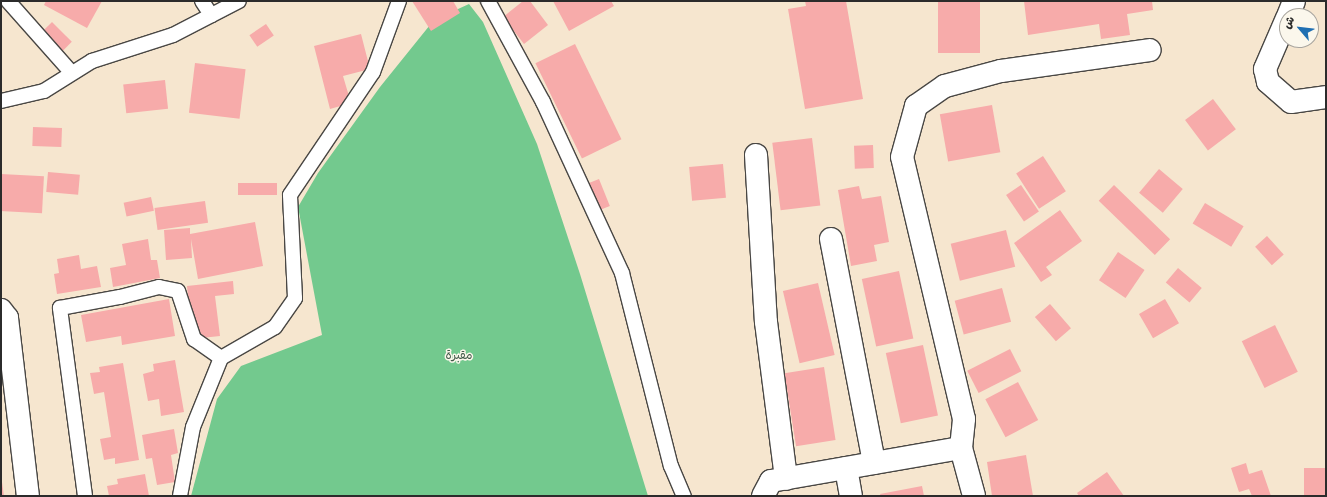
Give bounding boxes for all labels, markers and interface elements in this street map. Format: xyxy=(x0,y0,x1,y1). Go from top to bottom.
north arrow xyxy=(1279,8,1319,48)
text: ش xyxy=(1280,14,1297,31)
park label: مقبرة xyxy=(446,349,472,363)

